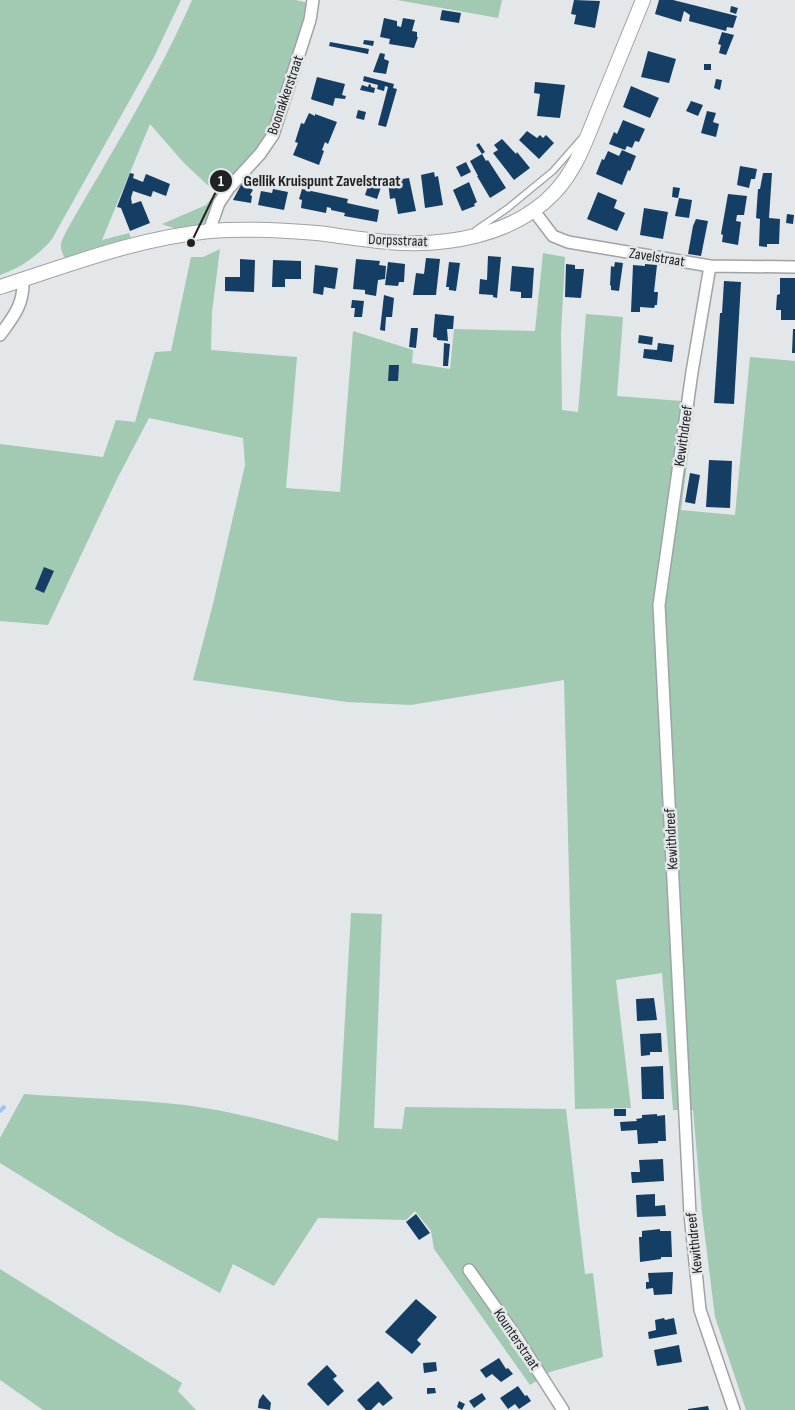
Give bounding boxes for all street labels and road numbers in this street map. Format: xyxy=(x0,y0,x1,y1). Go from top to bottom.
street label: Boonakkerstraat xyxy=(263,53,308,137)
street label: Dorpsstraat xyxy=(368,230,428,251)
street label: Zavelstraat xyxy=(628,244,687,271)
street label: Kewithdreef xyxy=(670,404,697,468)
street label: Kewithdreef xyxy=(660,807,683,870)
street label: Kewithdreef xyxy=(682,1211,707,1274)
street label: Kounterstraat xyxy=(489,1305,544,1374)

